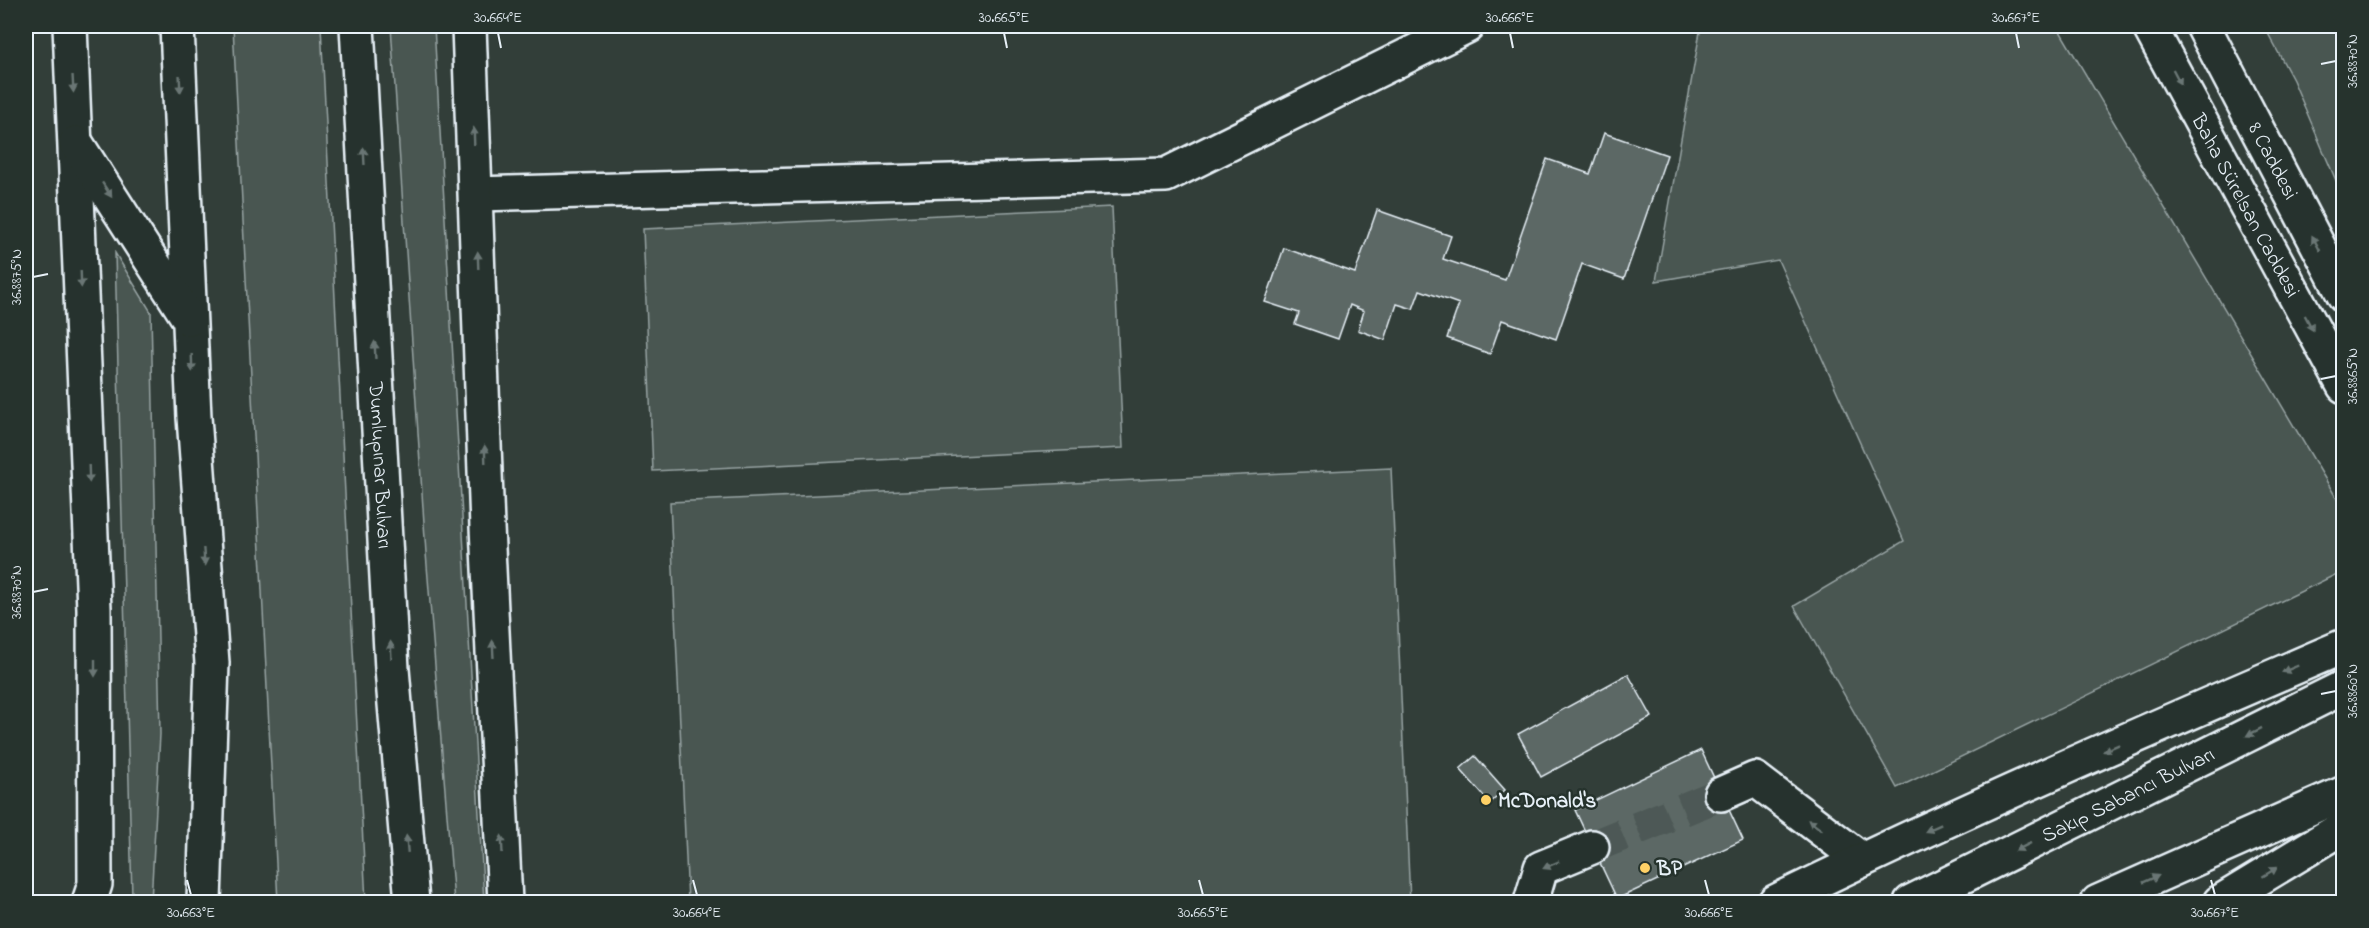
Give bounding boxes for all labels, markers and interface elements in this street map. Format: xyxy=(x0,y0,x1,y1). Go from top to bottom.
text: 30.664°E xyxy=(474,7,522,29)
text: 30.665°E xyxy=(979,7,1029,29)
text: 30.666°E xyxy=(1486,7,1534,29)
text: 30.667°E xyxy=(1992,7,2040,29)
text: 36.8870°N xyxy=(2342,34,2364,88)
one-way arrow xyxy=(2172,69,2182,86)
one-way arrow xyxy=(68,74,77,93)
one-way arrow xyxy=(175,74,184,93)
street label: Baha Sürelsan Caddesi xyxy=(2182,108,2306,304)
street label: 8 Caddesi xyxy=(2239,118,2304,206)
one-way arrow xyxy=(469,126,478,145)
one-way arrow xyxy=(360,146,369,165)
one-way arrow xyxy=(101,182,112,198)
one-way arrow xyxy=(2312,234,2322,252)
text: 36.8875°N xyxy=(6,249,28,305)
one-way arrow xyxy=(474,250,483,269)
one-way arrow xyxy=(76,269,86,288)
one-way arrow xyxy=(2304,314,2314,331)
one-way arrow xyxy=(370,341,379,360)
text: 36.8865°N xyxy=(2342,348,2364,404)
one-way arrow xyxy=(187,353,197,372)
street label: Dumlupınar Bulvarı xyxy=(359,380,398,550)
one-way arrow xyxy=(480,445,490,464)
one-way arrow xyxy=(84,464,94,483)
one-way arrow xyxy=(200,548,209,567)
text: 36.8870°N xyxy=(6,565,28,619)
one-way arrow xyxy=(387,640,396,659)
one-way arrow xyxy=(489,640,498,659)
one-way arrow xyxy=(90,659,100,678)
text: 36.8860°N xyxy=(2342,664,2364,718)
one-way arrow xyxy=(2281,665,2298,674)
one-way arrow xyxy=(2245,727,2262,736)
street label: Sakıp Sabancı Bulvarı xyxy=(2037,741,2220,852)
one-way arrow xyxy=(2102,743,2120,753)
place label: McDonald's xyxy=(1498,787,1597,817)
marker: McDonald's xyxy=(1479,793,1493,807)
one-way arrow xyxy=(1807,819,1822,831)
one-way arrow xyxy=(1925,823,1942,832)
one-way arrow xyxy=(402,835,412,854)
one-way arrow xyxy=(498,835,507,854)
one-way arrow xyxy=(2014,842,2031,852)
place label: BP xyxy=(1656,855,1682,885)
one-way arrow xyxy=(1541,860,1559,870)
marker: BP xyxy=(1638,861,1652,875)
one-way arrow xyxy=(2262,867,2278,878)
one-way arrow xyxy=(2142,873,2160,883)
text: 30.663°E xyxy=(167,902,215,924)
text: 30.664°E xyxy=(673,902,721,924)
text: 30.665°E xyxy=(1178,902,1228,924)
text: 30.666°E xyxy=(1685,902,1733,924)
text: 30.667°E xyxy=(2191,902,2239,924)

